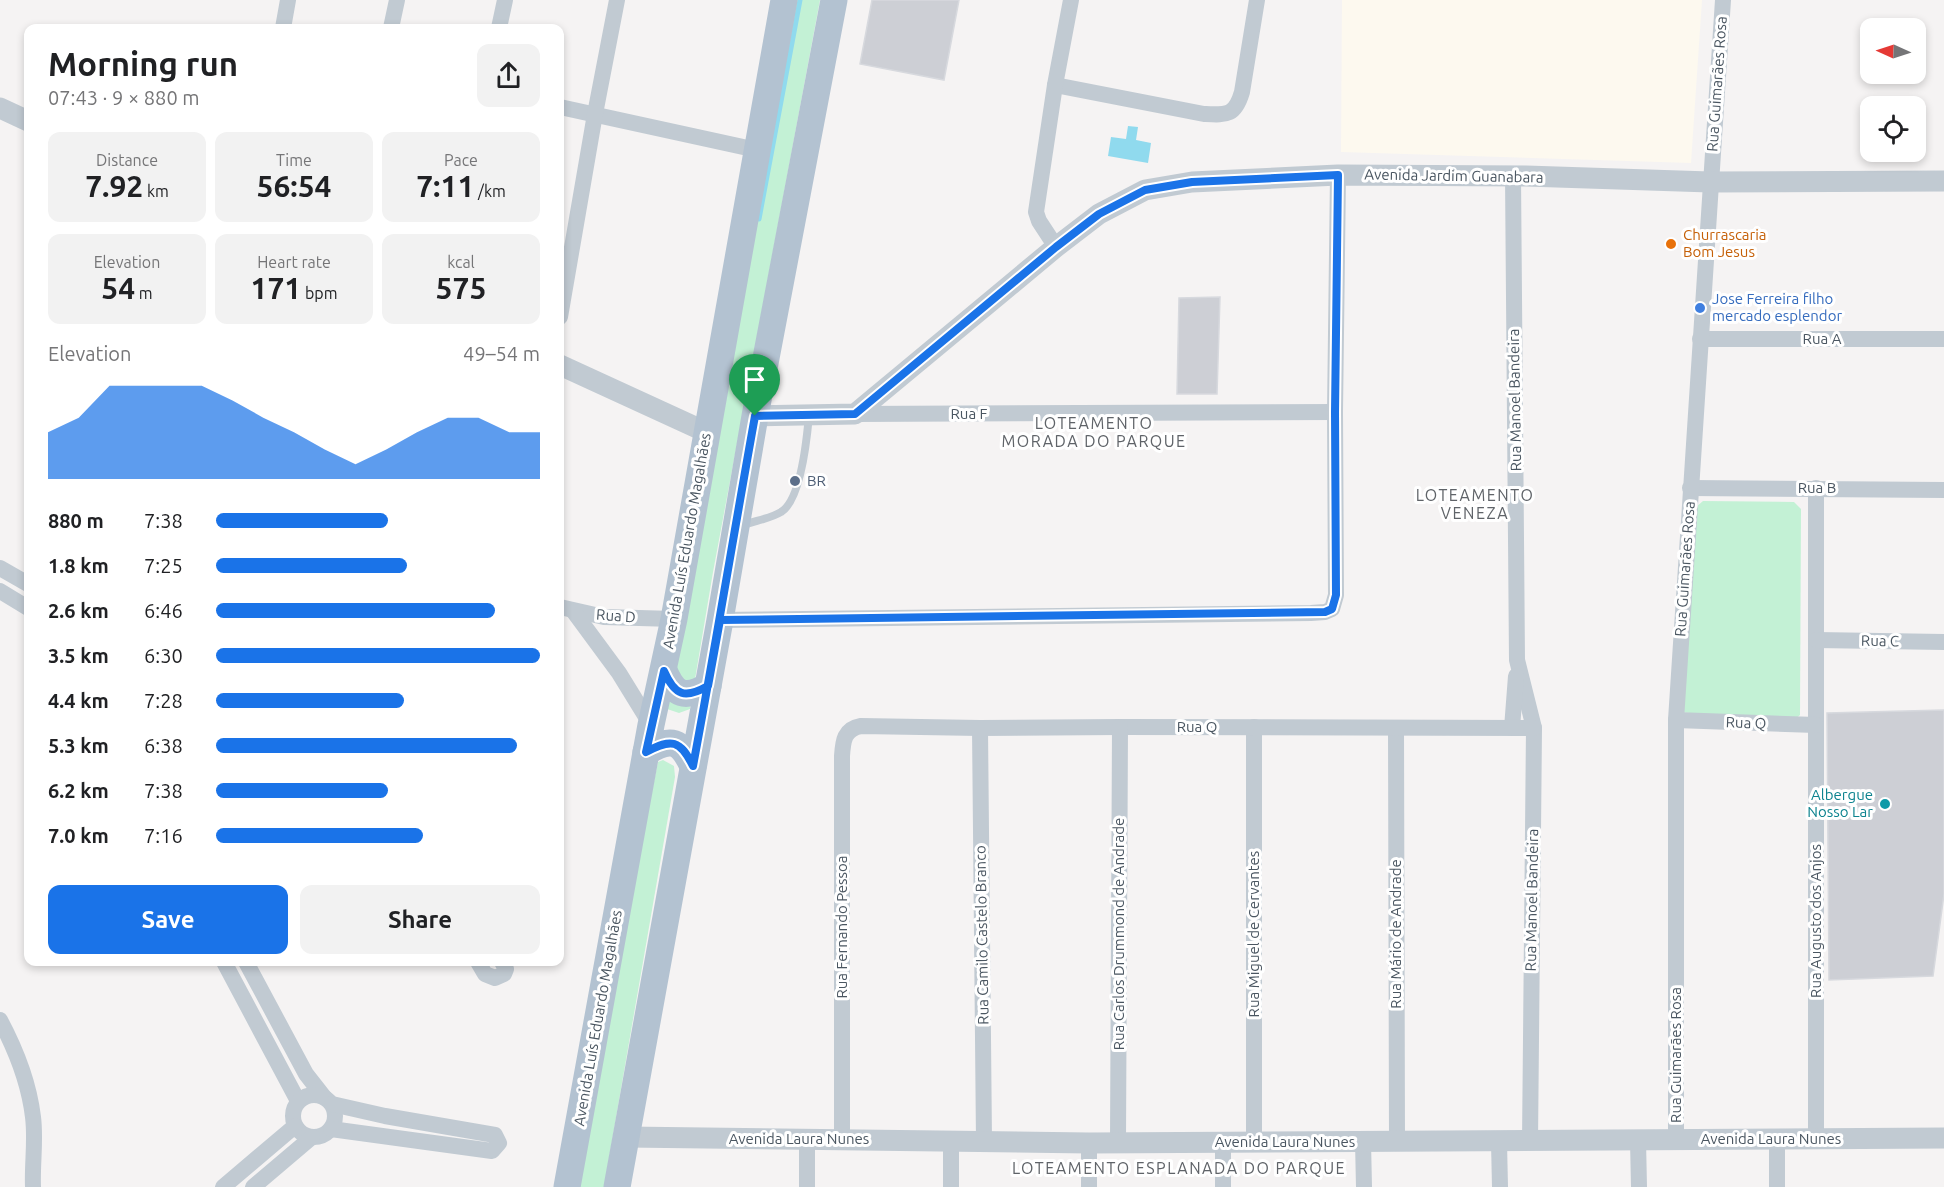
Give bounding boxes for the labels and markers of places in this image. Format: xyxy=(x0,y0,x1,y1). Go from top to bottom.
place label: Churrascaria Bom Jesus xyxy=(1683,226,1767,260)
marker: Churrascaria Bom Jesus xyxy=(1664,237,1678,251)
place label: Jose Ferreira filho mercado esplendor xyxy=(1712,290,1842,324)
marker: Jose Ferreira filho mercado esplendor xyxy=(1693,301,1707,315)
pin xyxy=(729,354,780,416)
place label: BR xyxy=(807,472,826,489)
marker: BR xyxy=(788,474,802,488)
place label: Albergue Nosso Lar xyxy=(1807,786,1873,820)
marker: Albergue Nosso Lar xyxy=(1878,797,1892,811)

